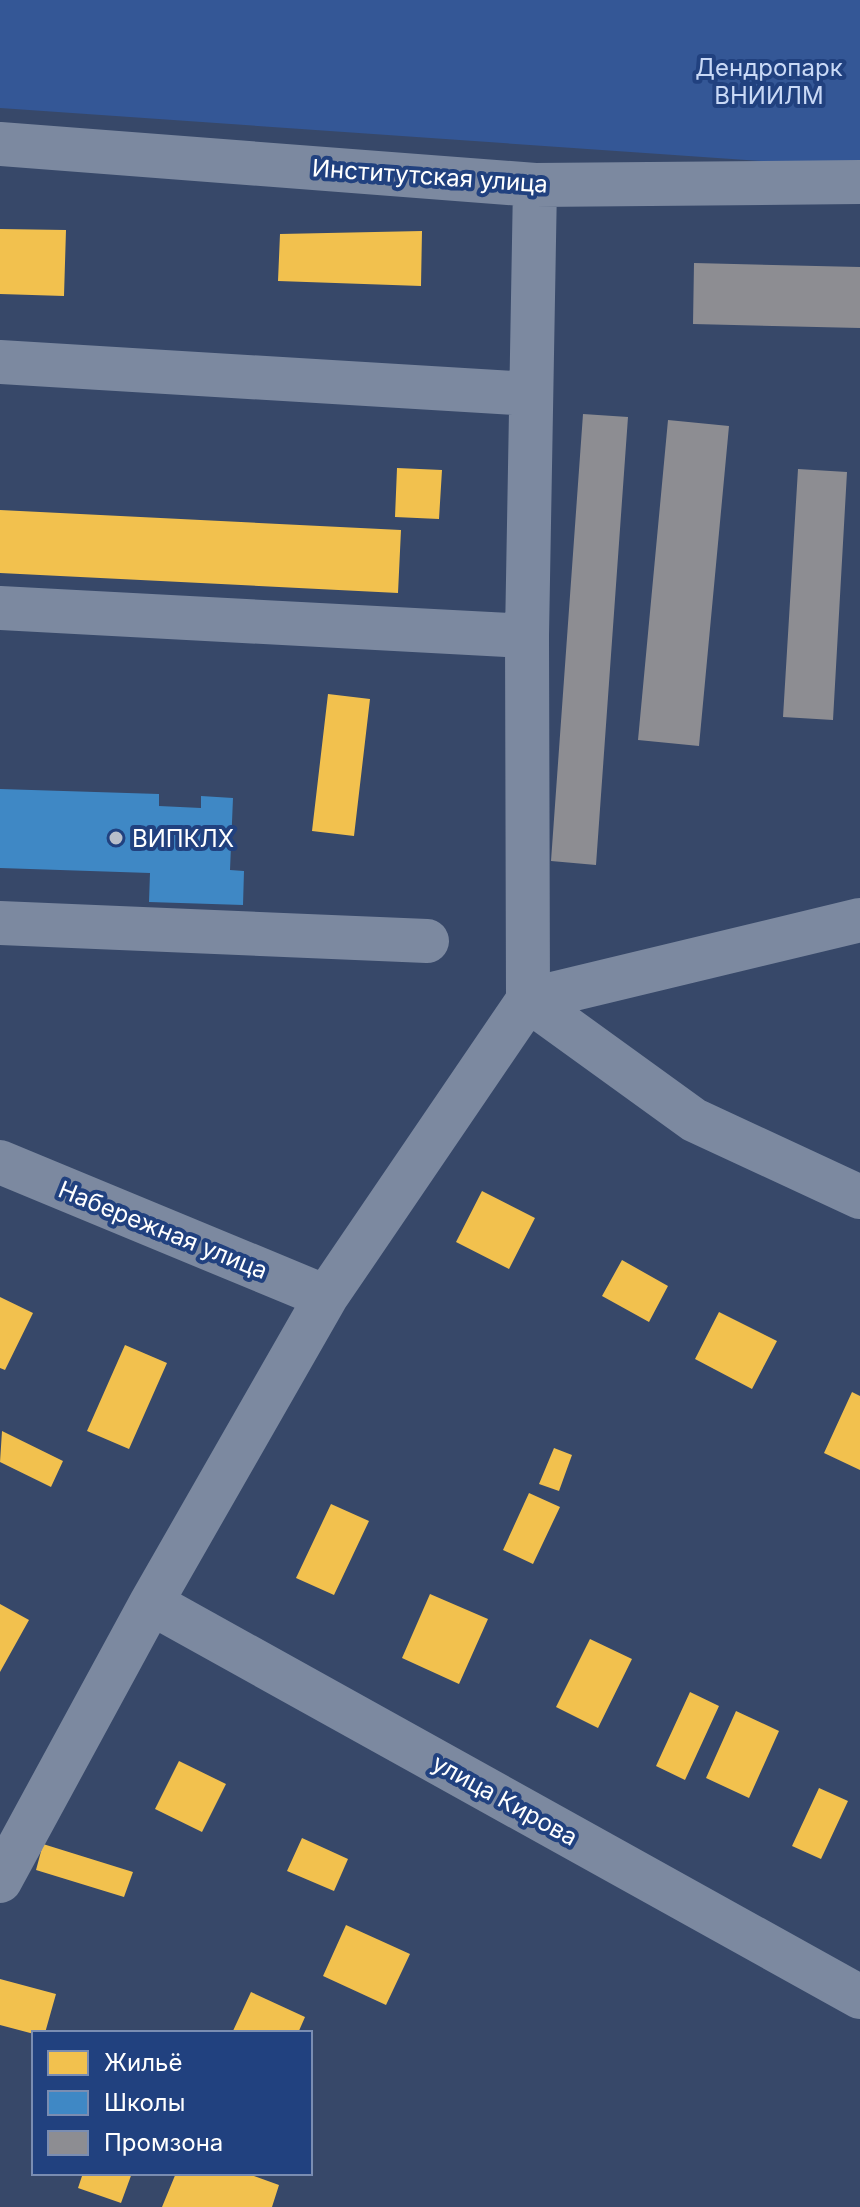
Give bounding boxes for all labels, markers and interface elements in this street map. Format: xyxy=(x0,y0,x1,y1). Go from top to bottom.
park label: Дендропарк ВНИИЛМ xyxy=(695,53,843,110)
street label: Институтская улица xyxy=(311,153,549,199)
place label: ВИПКЛХ xyxy=(132,824,234,853)
marker: ВИПКЛХ xyxy=(107,829,125,847)
street label: Набережная улица xyxy=(54,1175,272,1285)
street label: улица Кирова xyxy=(427,1748,583,1852)
legend xyxy=(32,2031,312,2175)
text: Жильё xyxy=(104,2048,182,2077)
text: Школы xyxy=(104,2088,185,2117)
text: Промзона xyxy=(104,2128,223,2157)

